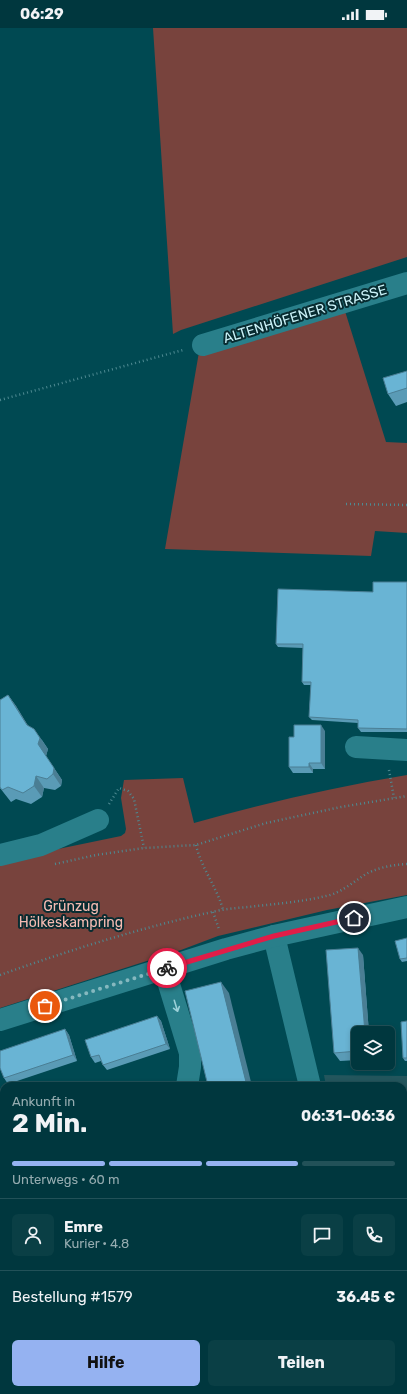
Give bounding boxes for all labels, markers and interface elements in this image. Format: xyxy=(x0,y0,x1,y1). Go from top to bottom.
text: 06:29 xyxy=(20,5,64,23)
street label: ALTENHÖFENER STRASSE xyxy=(221,281,389,347)
park label: Grünzug Hölkeskampring xyxy=(19,898,123,931)
pin xyxy=(337,901,371,935)
icon: home xyxy=(343,907,365,929)
courier xyxy=(147,948,187,988)
icon: bike xyxy=(156,957,178,979)
pin xyxy=(28,989,62,1023)
icon: bag xyxy=(34,995,56,1017)
one-way arrow xyxy=(173,999,180,1012)
map controls xyxy=(351,1026,395,1070)
button: layers xyxy=(351,1026,395,1070)
text: Ankunft in xyxy=(12,1094,75,1109)
text: 06:31–06:36 xyxy=(301,1107,395,1125)
text: 2 Min. xyxy=(12,1108,88,1139)
text: Unterwegs · 60 m xyxy=(12,1172,120,1187)
button: person xyxy=(12,1214,54,1256)
button: chat xyxy=(301,1214,343,1256)
button: phone xyxy=(353,1214,395,1256)
text: Emre xyxy=(64,1218,103,1236)
text: Kurier · 4.8 xyxy=(64,1236,129,1251)
text: Bestellung #1579 xyxy=(12,1288,133,1306)
text: 36.45 € xyxy=(336,1288,395,1306)
button: Hilfe xyxy=(12,1340,200,1386)
button: Teilen xyxy=(208,1340,395,1386)

